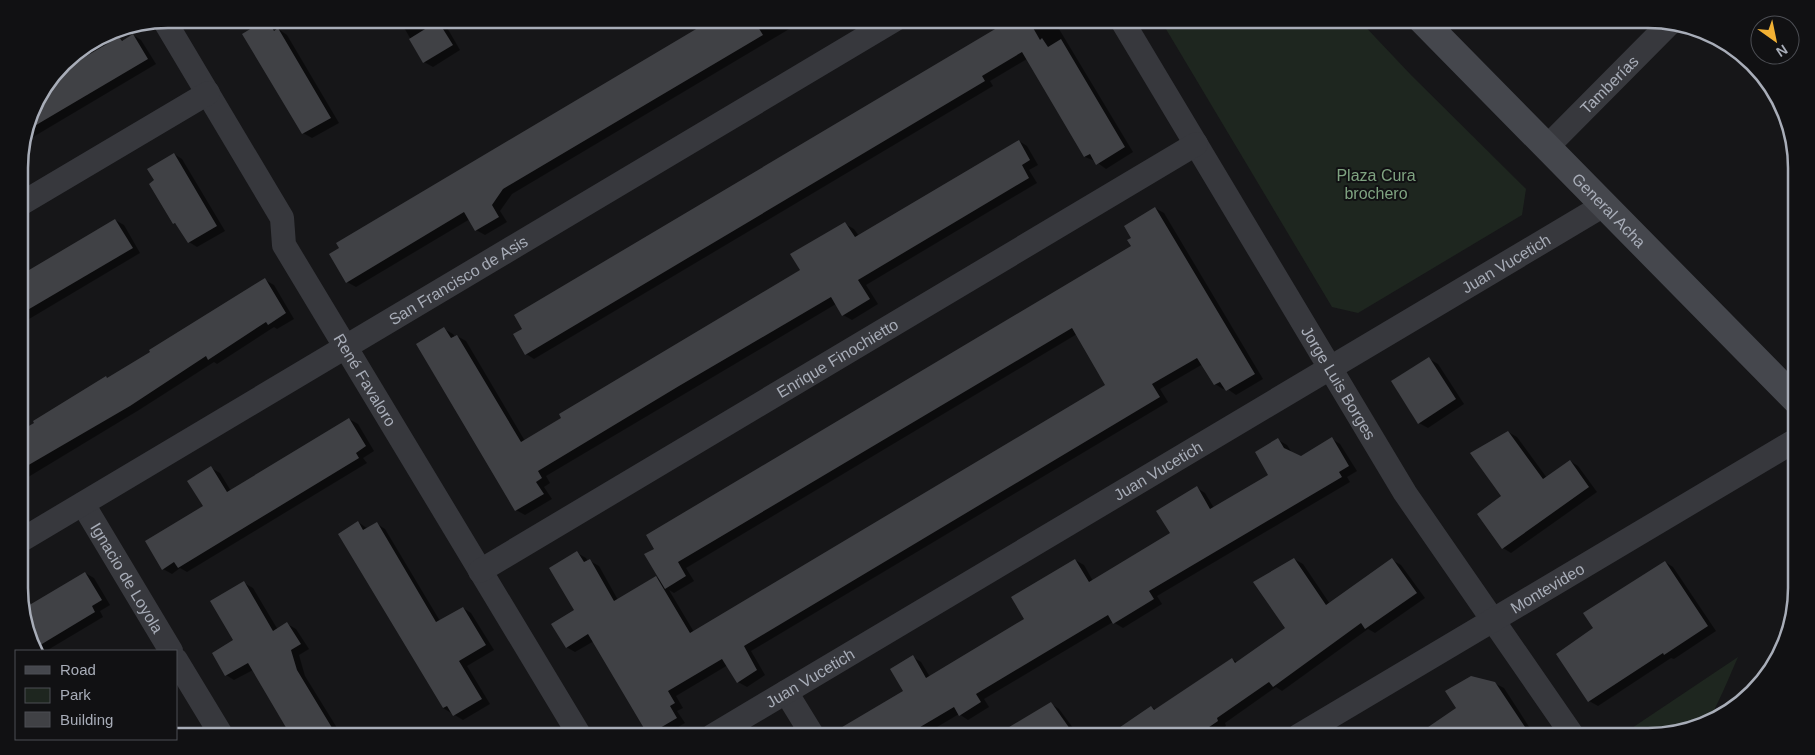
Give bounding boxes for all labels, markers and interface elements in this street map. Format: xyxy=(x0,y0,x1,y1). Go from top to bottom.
north arrow xyxy=(1750,15,1800,65)
text: N xyxy=(1773,41,1791,60)
street label: Tamberías xyxy=(1577,52,1642,117)
park label: Plaza Cura brochero xyxy=(1336,167,1416,202)
street label: General Acha xyxy=(1569,170,1649,251)
street label: Juan Vucetich xyxy=(1459,231,1554,297)
street label: San Francisco de Asis xyxy=(386,233,531,328)
street label: Enrique Finochietto xyxy=(774,316,901,401)
street label: Jorge Luis Borges xyxy=(1298,323,1379,443)
street label: René Favaloro xyxy=(330,331,399,430)
street label: Juan Vucetich xyxy=(1111,438,1206,504)
street label: Ignacio de Loyola xyxy=(87,520,166,636)
street label: Montevideo xyxy=(1508,560,1588,617)
street label: Juan Vucetich xyxy=(763,645,858,711)
legend xyxy=(15,650,178,740)
text: Road xyxy=(60,661,96,678)
text: Park xyxy=(60,686,91,703)
text: Building xyxy=(60,711,113,728)

